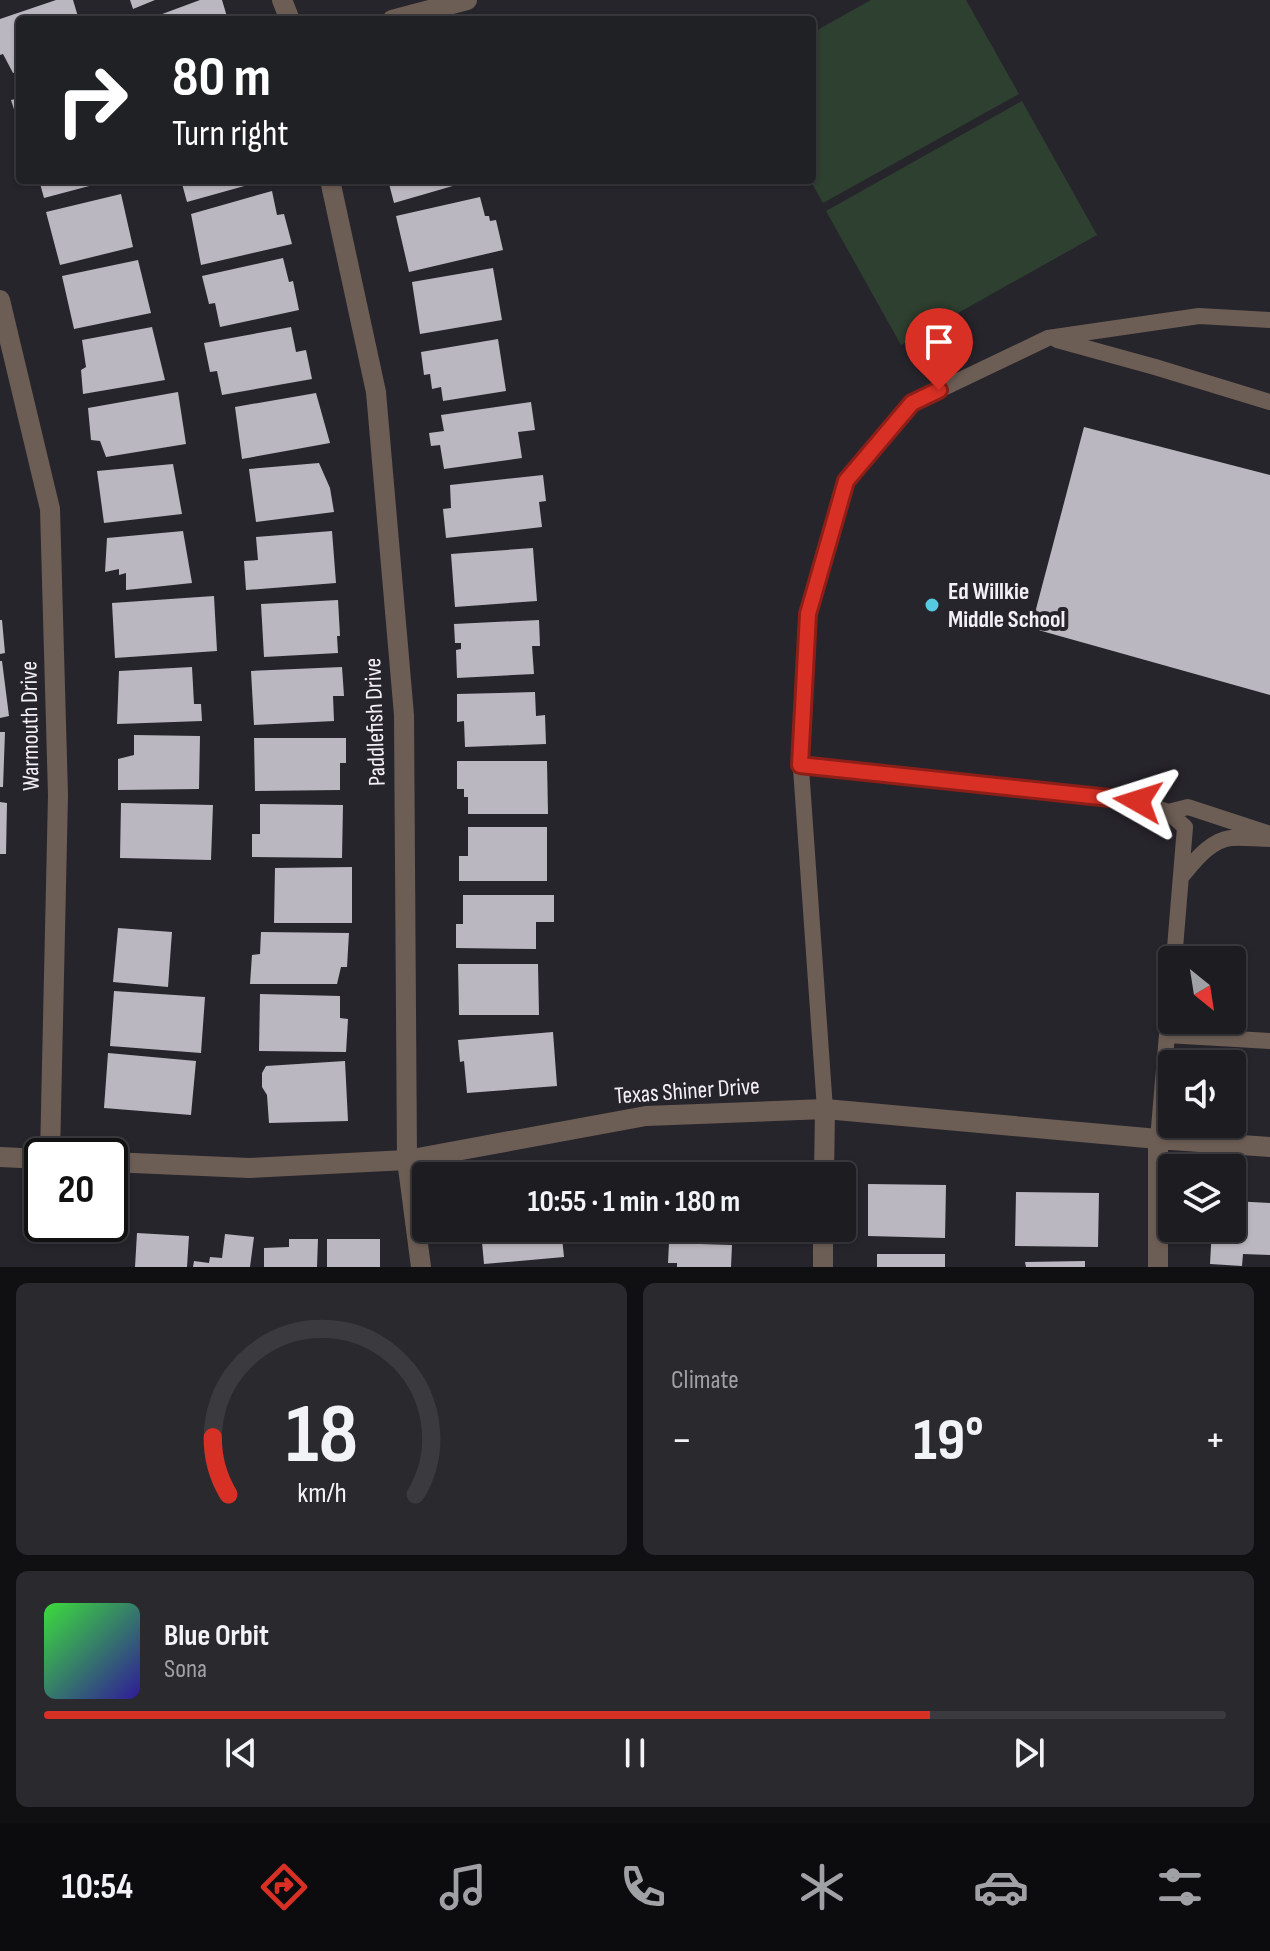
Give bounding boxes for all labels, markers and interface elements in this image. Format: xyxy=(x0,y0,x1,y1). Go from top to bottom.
text: 80 m xyxy=(172,45,271,112)
icon: right xyxy=(40,48,144,152)
text: Turn right xyxy=(172,113,289,156)
pin xyxy=(905,308,973,390)
icon: arrive xyxy=(917,320,961,364)
place label: Ed Willkie Middle School xyxy=(948,577,1065,634)
marker: Ed Willkie Middle School xyxy=(923,596,941,614)
street label: Paddlefish Drive xyxy=(358,657,392,787)
street label: Warmouth Drive xyxy=(14,661,46,791)
position arrow xyxy=(1096,759,1180,843)
north arrow xyxy=(1158,946,1246,1034)
map controls xyxy=(1158,946,1246,1242)
button: sound xyxy=(1158,1050,1246,1138)
street label: Texas Shiner Drive xyxy=(613,1071,761,1111)
speed limit sign: 20 xyxy=(24,1138,128,1242)
button: layers xyxy=(1158,1154,1246,1242)
text: 10:55 · 1 min · 180 m xyxy=(528,1184,740,1220)
text: Climate xyxy=(671,1365,739,1396)
text: 18 xyxy=(286,1386,357,1486)
text: 19° xyxy=(913,1405,984,1477)
text: − xyxy=(671,1414,693,1467)
text: + xyxy=(1204,1414,1226,1467)
text: km/h xyxy=(297,1476,346,1511)
text: Blue Orbit xyxy=(164,1618,269,1654)
text: Sona xyxy=(164,1654,207,1685)
icon: previous xyxy=(219,1731,263,1775)
icon: pause xyxy=(613,1731,657,1775)
icon: next xyxy=(1007,1731,1051,1775)
icon: directions xyxy=(256,1859,312,1915)
icon: music xyxy=(435,1859,491,1915)
icon: phone xyxy=(615,1859,671,1915)
icon: climate xyxy=(794,1859,850,1915)
icon: car xyxy=(973,1859,1029,1915)
icon: filters xyxy=(1152,1859,1208,1915)
text: 10:54 xyxy=(62,1866,133,1909)

